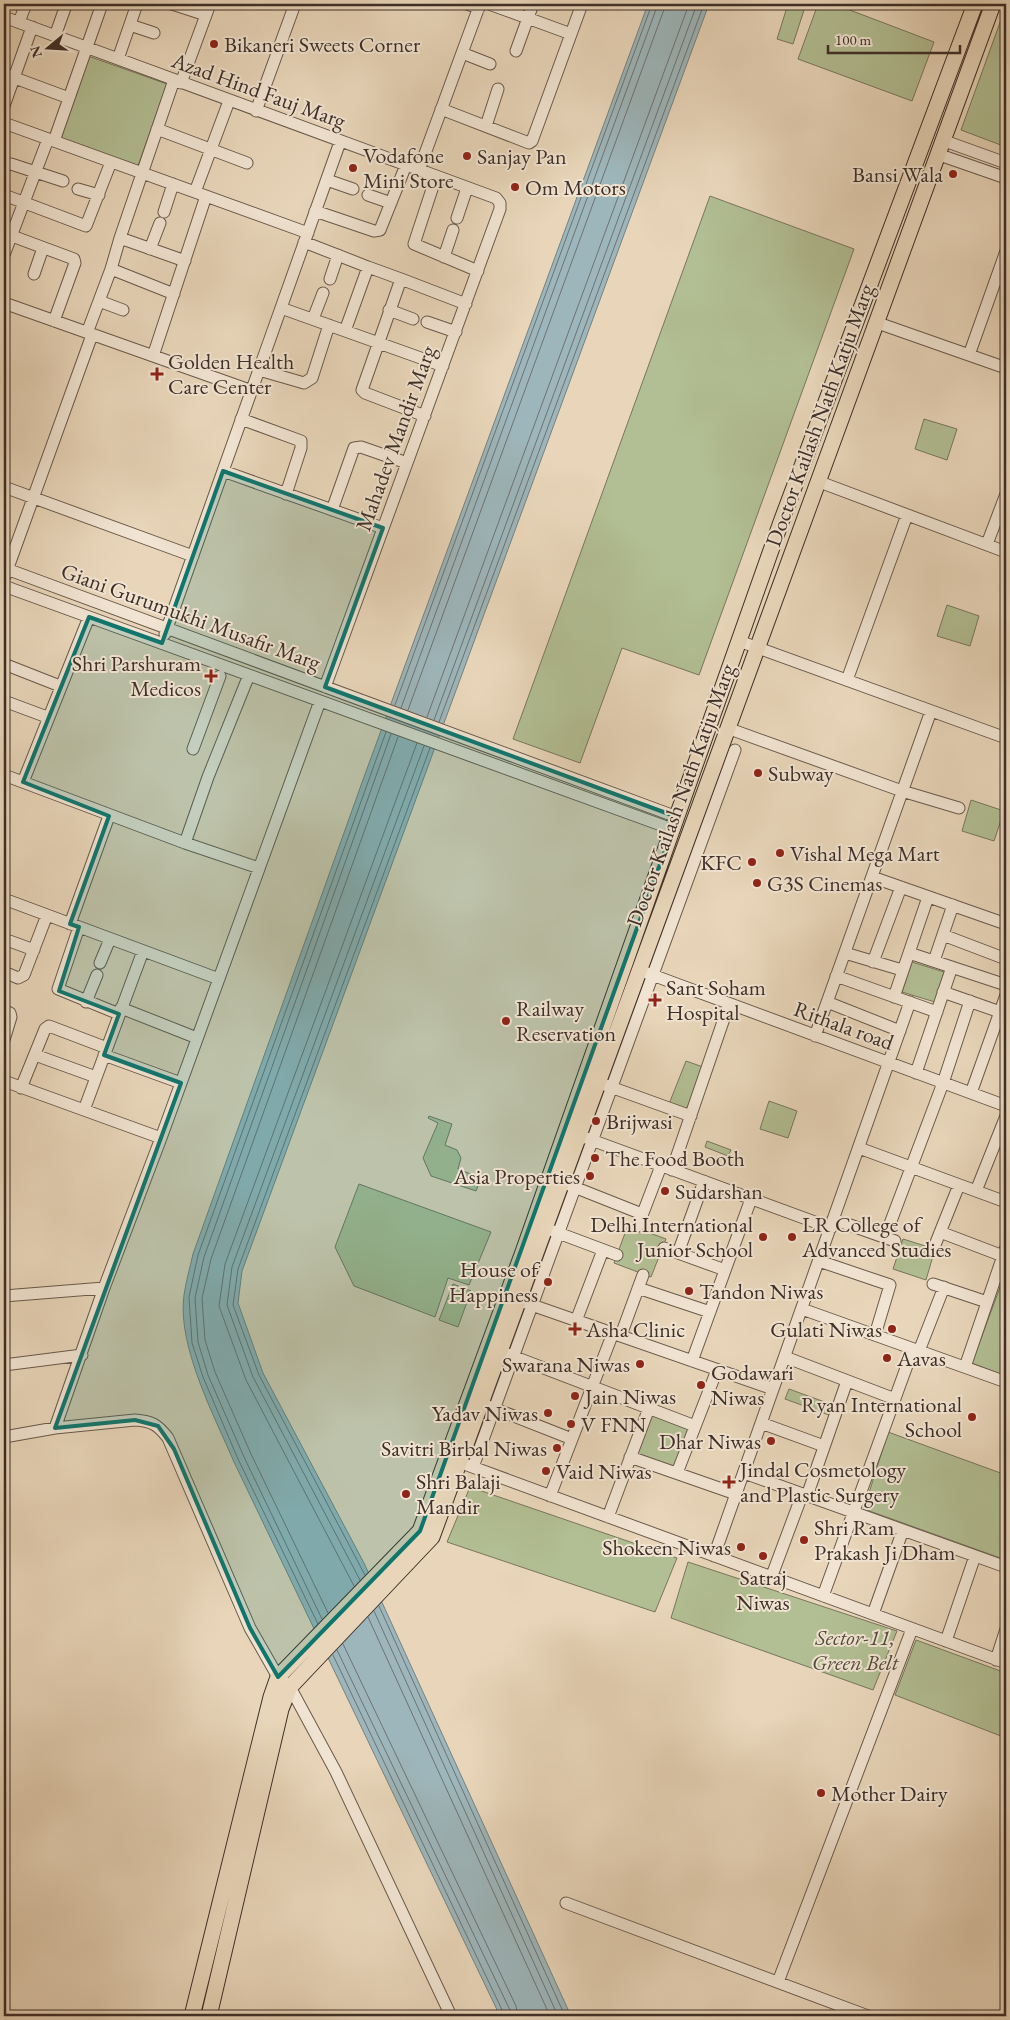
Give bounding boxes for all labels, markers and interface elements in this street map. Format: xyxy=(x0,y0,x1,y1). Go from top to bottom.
north arrow xyxy=(22,22,72,72)
scale bar xyxy=(828,22,960,54)
place label: Bikaneri Sweets Corner xyxy=(224,30,421,59)
text: 100 m xyxy=(835,30,872,49)
marker: Bikaneri Sweets Corner xyxy=(208,38,220,50)
text: N xyxy=(25,43,46,60)
street label: Azad Hind Fauj Marg xyxy=(167,45,350,136)
place label: Vodafone Mini Store xyxy=(363,141,454,195)
place label: Sanjay Pan xyxy=(477,142,567,171)
marker: Sanjay Pan xyxy=(461,150,473,162)
place label: Bansi Wala xyxy=(852,160,943,189)
marker: Vodafone Mini Store xyxy=(347,162,359,174)
marker: Bansi Wala xyxy=(947,168,959,180)
place label: Om Motors xyxy=(525,173,626,202)
marker: Om Motors xyxy=(509,181,521,193)
street label: Doctor Kailash Nath Katju Marg xyxy=(758,279,881,551)
street label: Mahadev Mandir Marg xyxy=(348,341,443,535)
place label: Golden Health Care Center xyxy=(168,347,294,401)
marker: Golden Health Care Center xyxy=(150,367,164,381)
street label: Giani Gurumukhi Musafir Marg xyxy=(57,556,325,677)
place label: Shri Parshuram Medicos xyxy=(72,649,201,703)
street label: Doctor Kailash Nath Katju Marg xyxy=(619,659,742,931)
marker: Shri Parshuram Medicos xyxy=(205,670,217,682)
place label: Subway xyxy=(768,759,834,788)
marker: Subway xyxy=(752,767,764,779)
place label: Vishal Mega Mart xyxy=(790,839,940,868)
marker: Vishal Mega Mart xyxy=(774,847,786,859)
place label: KFC xyxy=(700,848,742,877)
marker: KFC xyxy=(746,856,758,868)
place label: G3S Cinemas xyxy=(767,869,882,898)
marker: G3S Cinemas xyxy=(751,877,763,889)
place label: Sant Soham Hospital xyxy=(666,973,766,1027)
marker: Sant Soham Hospital xyxy=(648,993,662,1007)
place label: Railway Reservation xyxy=(516,994,617,1048)
street label: Rithala road xyxy=(790,994,899,1057)
marker: Railway Reservation xyxy=(500,1015,512,1027)
place label: Brijwasi xyxy=(606,1107,673,1136)
marker: Brijwasi xyxy=(590,1115,602,1127)
place label: The Food Booth xyxy=(605,1144,745,1173)
marker: The Food Booth xyxy=(589,1152,601,1164)
place label: Asia Properties xyxy=(452,1162,580,1191)
marker: Asia Properties xyxy=(584,1170,596,1182)
place label: Sudarshan xyxy=(675,1177,763,1206)
marker: Sudarshan xyxy=(659,1185,671,1197)
place label: Delhi International Junior School xyxy=(590,1210,753,1264)
place label: LR College of Advanced Studies xyxy=(801,1210,951,1264)
marker: Delhi International Junior School xyxy=(757,1231,769,1243)
marker: LR College of Advanced Studies xyxy=(786,1231,798,1243)
place label: House of Happiness xyxy=(449,1255,541,1309)
marker: House of Happiness xyxy=(542,1276,554,1288)
place label: Tandon Niwas xyxy=(699,1277,823,1306)
marker: Tandon Niwas xyxy=(683,1285,695,1297)
place label: Asha Clinic xyxy=(585,1315,685,1344)
place label: Gulati Niwas xyxy=(770,1315,882,1344)
marker: Asha Clinic xyxy=(568,1322,582,1336)
marker: Gulati Niwas xyxy=(886,1323,898,1335)
place label: Aavas xyxy=(896,1344,946,1373)
place label: Swarana Niwas xyxy=(502,1350,630,1379)
marker: Aavas xyxy=(881,1352,893,1364)
marker: Swarana Niwas xyxy=(634,1358,646,1370)
place label: Godawari Niwas xyxy=(711,1358,794,1412)
marker: Godawari Niwas xyxy=(695,1379,707,1391)
place label: Jain Niwas xyxy=(583,1382,676,1411)
marker: Jain Niwas xyxy=(569,1390,581,1402)
place label: Ryan International School xyxy=(801,1390,962,1444)
place label: Yadav Niwas xyxy=(432,1399,538,1428)
marker: Yadav Niwas xyxy=(542,1407,554,1419)
place label: V FNN xyxy=(581,1410,647,1439)
marker: Ryan International School xyxy=(966,1411,978,1423)
marker: V FNN xyxy=(565,1418,577,1430)
place label: Dhar Niwas xyxy=(659,1427,761,1456)
place label: Savitri Birbal Niwas xyxy=(381,1434,547,1463)
marker: Dhar Niwas xyxy=(765,1435,777,1447)
marker: Savitri Birbal Niwas xyxy=(551,1442,563,1454)
place label: Jindal Cosmetology and Plastic Surgery xyxy=(738,1455,907,1509)
place label: Vaid Niwas xyxy=(556,1457,652,1486)
marker: Vaid Niwas xyxy=(540,1465,552,1477)
place label: Shri Balaji Mandir xyxy=(416,1467,501,1521)
marker: Jindal Cosmetology and Plastic Surgery xyxy=(722,1475,736,1489)
marker: Shri Balaji Mandir xyxy=(400,1488,412,1500)
place label: Shri Ram Prakash Ji Dham xyxy=(814,1513,955,1567)
place label: Shokeen Niwas xyxy=(602,1533,731,1562)
marker: Shri Ram Prakash Ji Dham xyxy=(798,1534,810,1546)
marker: Shokeen Niwas xyxy=(735,1541,747,1553)
marker: Satraj Niwas xyxy=(757,1550,769,1562)
place label: Satraj Niwas xyxy=(736,1563,790,1617)
park label: Sector-11, Green Belt xyxy=(812,1623,900,1677)
place label: Mother Dairy xyxy=(831,1779,948,1808)
marker: Mother Dairy xyxy=(815,1787,827,1799)

